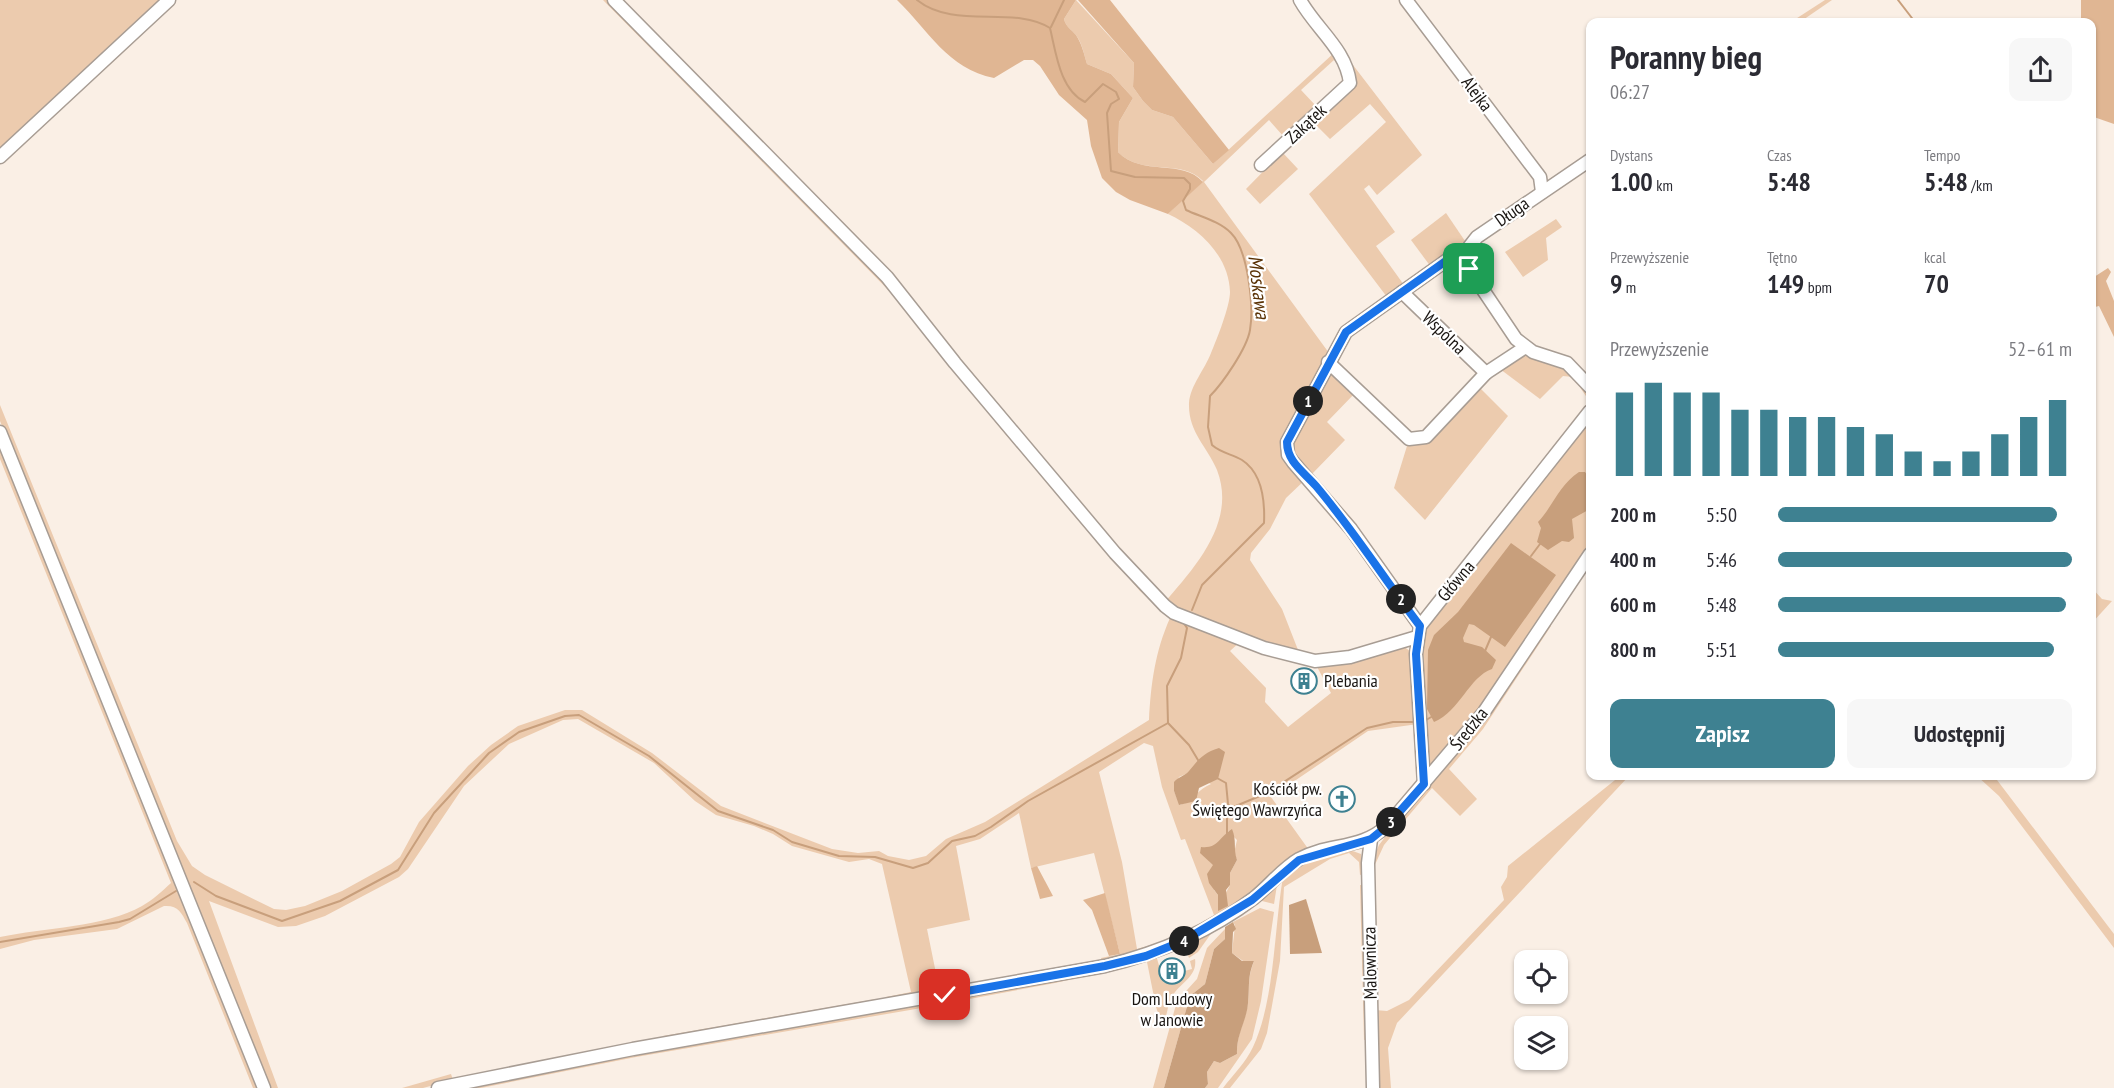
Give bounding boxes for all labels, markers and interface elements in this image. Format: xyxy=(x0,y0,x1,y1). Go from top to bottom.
text: Poranny bieg xyxy=(1610,35,1762,78)
button: share xyxy=(2009,38,2072,101)
street label: Alejka xyxy=(1457,72,1498,116)
text: 06:27 xyxy=(1610,79,1650,105)
street label: Zakątek xyxy=(1280,99,1331,148)
text: Dystans xyxy=(1610,145,1653,165)
text: Czas xyxy=(1767,145,1792,165)
text: Tempo xyxy=(1924,145,1960,165)
text: 1.00 xyxy=(1610,165,1653,198)
text: 5:48 xyxy=(1767,165,1811,198)
text: 5:48 xyxy=(1924,165,1968,198)
text: km xyxy=(1653,175,1673,195)
text: /km xyxy=(1968,175,1993,195)
street label: Długa xyxy=(1490,192,1533,231)
pin xyxy=(1443,243,1494,294)
text: Przewyższenie xyxy=(1610,247,1689,267)
text: Tętno xyxy=(1767,247,1797,267)
text: kcal xyxy=(1924,247,1946,267)
icon: arrive xyxy=(1452,252,1485,285)
water label: Moskawa xyxy=(1242,254,1276,321)
text: 9 xyxy=(1610,267,1622,300)
text: 149 xyxy=(1767,267,1804,300)
text: 70 xyxy=(1924,267,1949,300)
text: m xyxy=(1622,277,1636,297)
text: bpm xyxy=(1804,277,1832,297)
street label: Wspólna xyxy=(1417,306,1471,359)
text: Przewyższenie xyxy=(1610,336,1709,362)
text: 52–61 m xyxy=(2008,336,2072,362)
pin: 1 xyxy=(1293,386,1323,416)
text: 1 xyxy=(1304,391,1312,411)
text: 200 m xyxy=(1610,502,1656,528)
text: 5:50 xyxy=(1706,502,1737,528)
text: 400 m xyxy=(1610,547,1656,573)
text: 5:46 xyxy=(1706,547,1737,573)
street label: Główna xyxy=(1432,556,1479,606)
pin: 2 xyxy=(1386,584,1416,614)
text: 2 xyxy=(1397,589,1405,609)
text: 600 m xyxy=(1610,592,1656,618)
text: 5:48 xyxy=(1706,592,1737,618)
text: 800 m xyxy=(1610,637,1656,663)
text: 5:51 xyxy=(1706,637,1737,663)
building icon: Plebania xyxy=(1289,666,1319,696)
place label: Plebania xyxy=(1324,669,1378,692)
button: Zapisz xyxy=(1610,699,1835,768)
button: Udostępnij xyxy=(1847,699,2072,768)
street label: Średzka xyxy=(1445,702,1493,755)
place label: Kościół pw. Świętego Wawrzyńca xyxy=(1192,777,1322,821)
church icon: Kościół pw. Świętego Wawrzyńca xyxy=(1327,784,1357,814)
pin: 3 xyxy=(1376,807,1406,837)
text: 3 xyxy=(1387,812,1395,832)
pin: 4 xyxy=(1169,926,1199,956)
street label: Malownicza xyxy=(1357,926,1382,1000)
text: 4 xyxy=(1180,931,1188,951)
map controls xyxy=(1514,950,1568,1070)
button: locate xyxy=(1514,950,1568,1004)
building icon: Dom Ludowy w Janowie xyxy=(1157,956,1187,986)
pin xyxy=(919,969,970,1020)
icon: check xyxy=(928,978,961,1011)
place label: Dom Ludowy w Janowie xyxy=(1132,987,1213,1031)
button: layers xyxy=(1514,1016,1568,1070)

